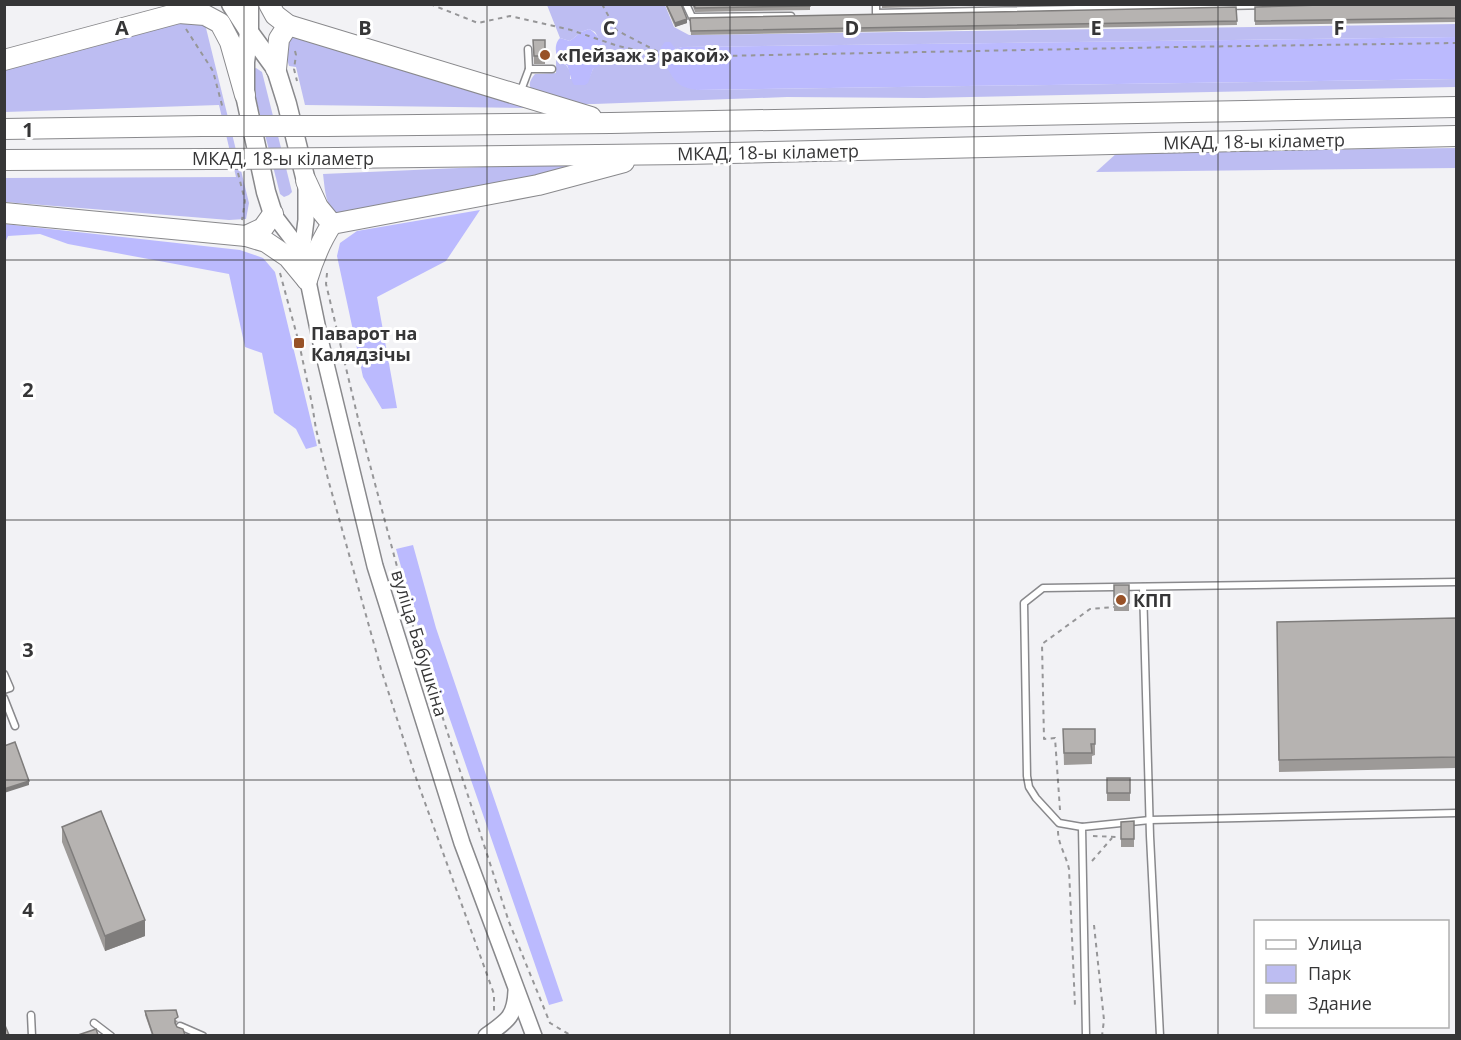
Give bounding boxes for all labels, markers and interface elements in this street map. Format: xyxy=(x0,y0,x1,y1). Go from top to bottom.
text: A xyxy=(115,14,129,41)
text: B xyxy=(358,14,372,41)
text: C xyxy=(603,14,616,41)
text: D xyxy=(845,14,859,41)
text: E xyxy=(1090,14,1102,41)
text: F xyxy=(1334,14,1344,41)
place label: «Пейзаж з ракой» xyxy=(557,43,730,67)
marker: «Пейзаж з ракой» xyxy=(538,48,552,62)
text: 1 xyxy=(22,116,34,143)
street label: МКАД, 18-ы кіламетр xyxy=(1163,127,1345,155)
street label: МКАД, 18-ы кіламетр xyxy=(677,138,859,166)
street label: МКАД, 18-ы кіламетр xyxy=(192,146,374,170)
place label: Паварот на Калядзічы xyxy=(311,321,417,366)
marker: Паварот на Калядзічы xyxy=(292,336,306,350)
text: 2 xyxy=(22,376,34,403)
street label: вуліца Бабушкіна xyxy=(386,567,454,719)
place label: КПП xyxy=(1133,588,1172,612)
marker: КПП xyxy=(1114,593,1128,607)
text: 3 xyxy=(22,636,34,663)
text: 4 xyxy=(22,896,34,923)
legend xyxy=(1254,920,1449,1028)
text: Улица xyxy=(1308,931,1362,955)
text: Парк xyxy=(1308,961,1352,985)
text: Здание xyxy=(1308,991,1372,1015)

